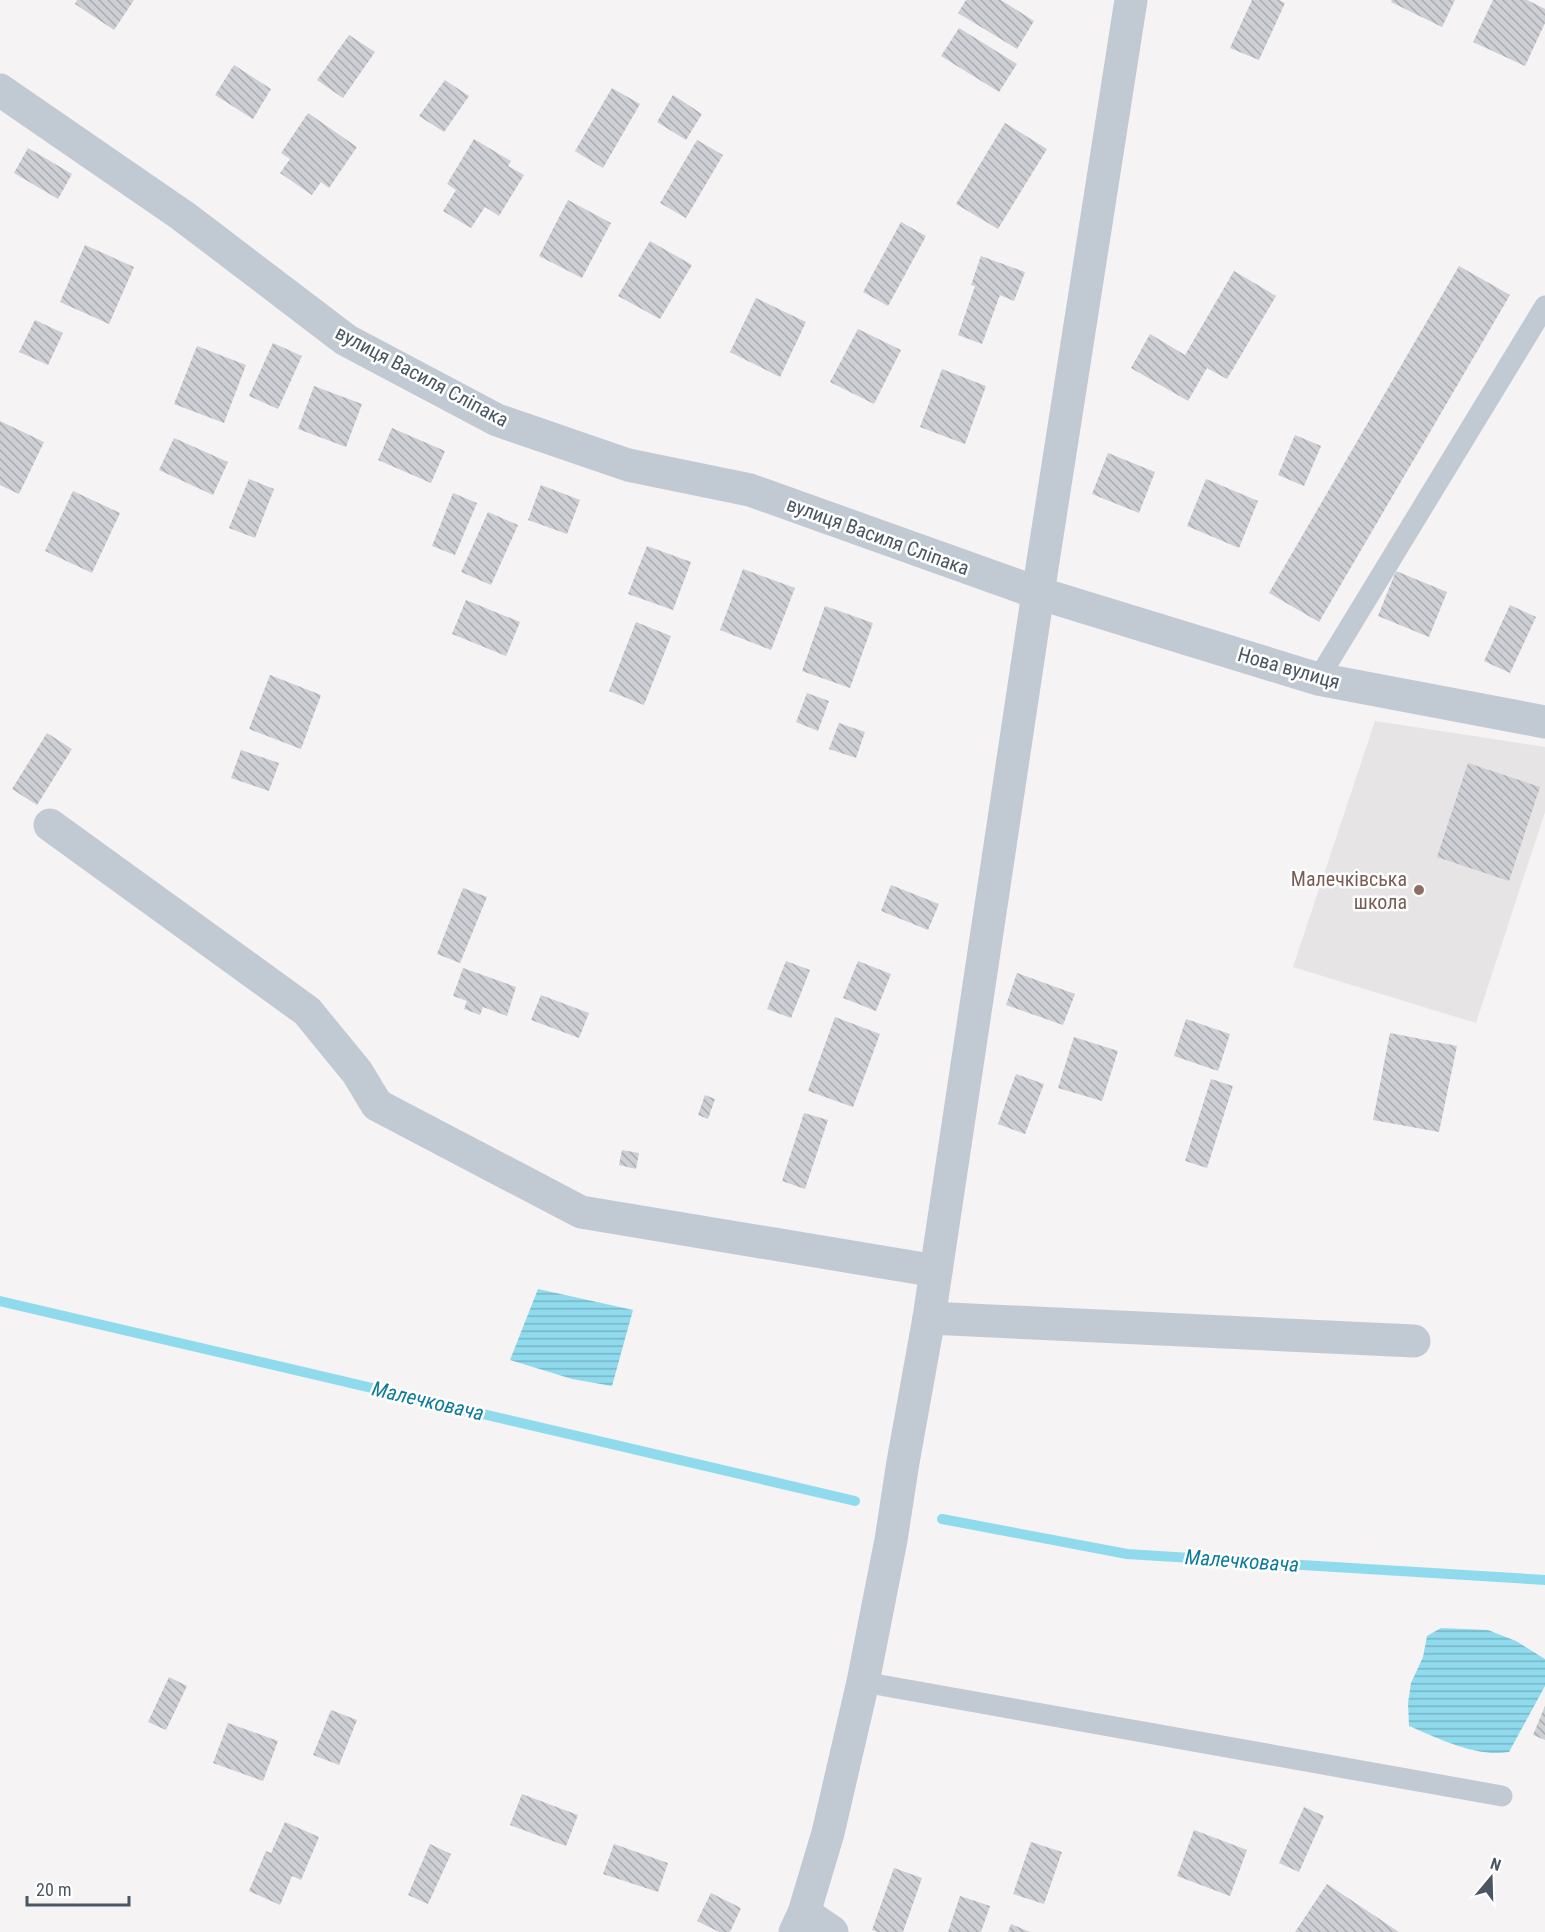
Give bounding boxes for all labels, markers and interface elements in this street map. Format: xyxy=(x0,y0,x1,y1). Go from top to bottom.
street label: вулиця Василя Сліпака xyxy=(331,320,513,432)
street label: вулиця Василя Сліпака xyxy=(783,492,973,580)
street label: Нова вулиця xyxy=(1235,642,1343,694)
place label: Малечківська школа xyxy=(1291,867,1407,914)
marker: Малечківська школа xyxy=(1412,883,1426,897)
water label: Малечковача xyxy=(370,1376,486,1426)
water label: Малечковача xyxy=(1184,1545,1300,1577)
north arrow xyxy=(1461,1848,1521,1908)
text: N xyxy=(1488,1854,1503,1875)
scale bar xyxy=(27,1869,129,1907)
text: 20 m xyxy=(36,1879,71,1900)

